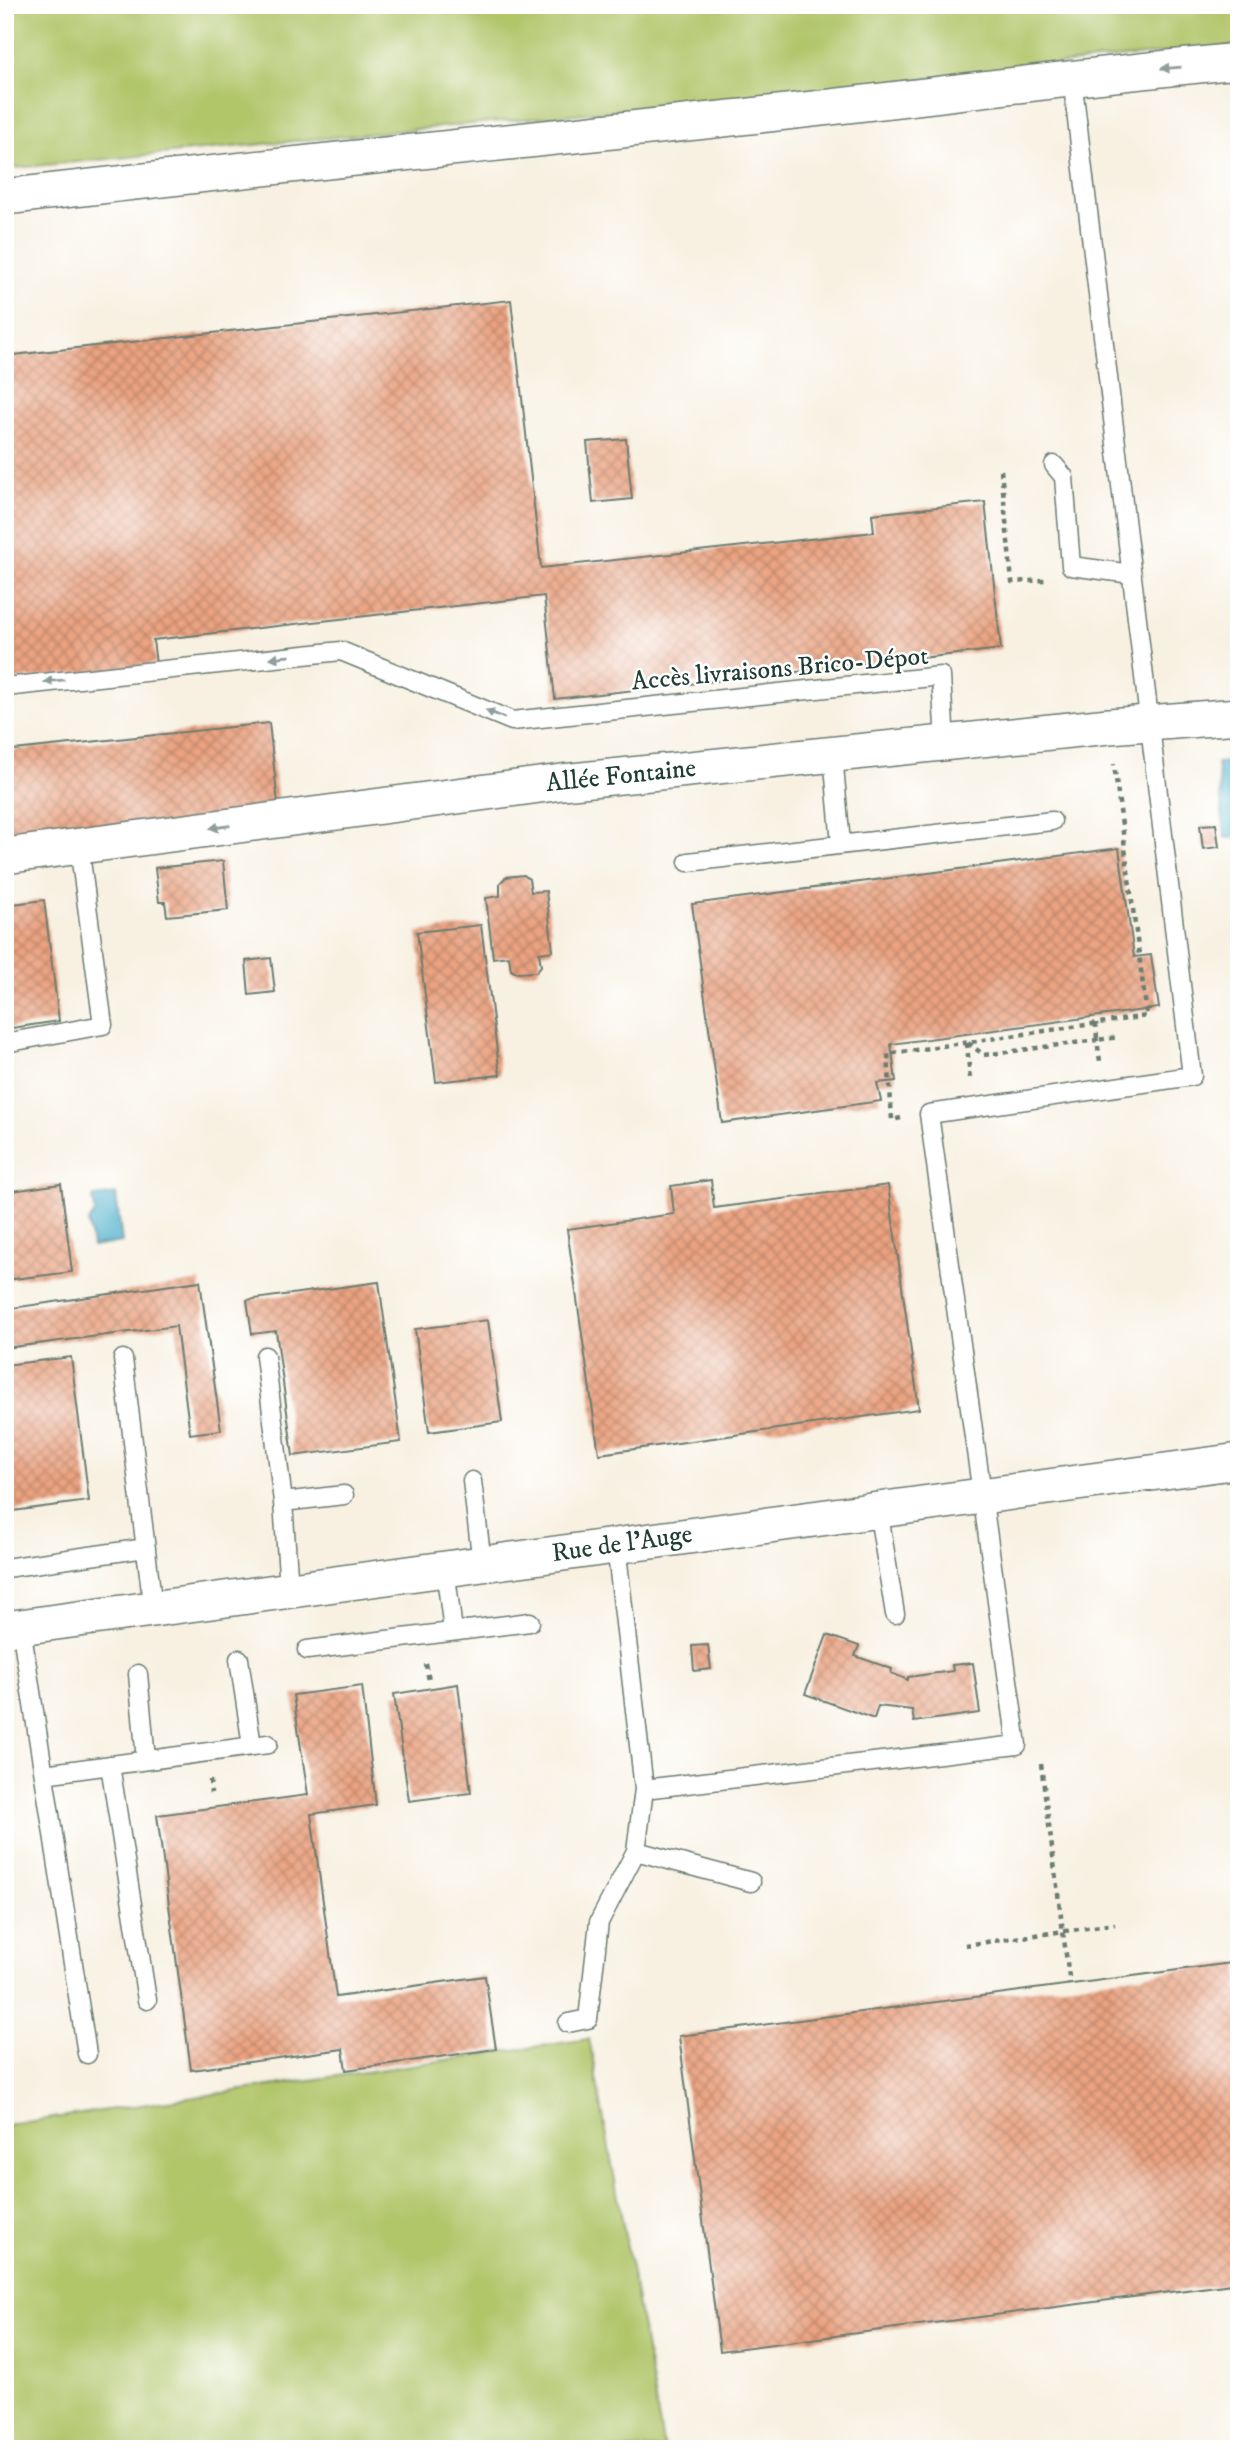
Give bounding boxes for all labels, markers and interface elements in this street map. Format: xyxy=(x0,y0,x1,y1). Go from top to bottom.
one-way arrow xyxy=(1160,62,1182,73)
street label: Accès livraisons Brico-Dépot xyxy=(630,640,930,698)
one-way arrow xyxy=(269,652,291,663)
one-way arrow xyxy=(43,676,65,687)
one-way arrow xyxy=(484,709,505,720)
street label: Allée Fontaine xyxy=(544,752,698,800)
one-way arrow xyxy=(209,822,231,833)
street label: Rue de l'Auge xyxy=(550,1518,694,1570)

